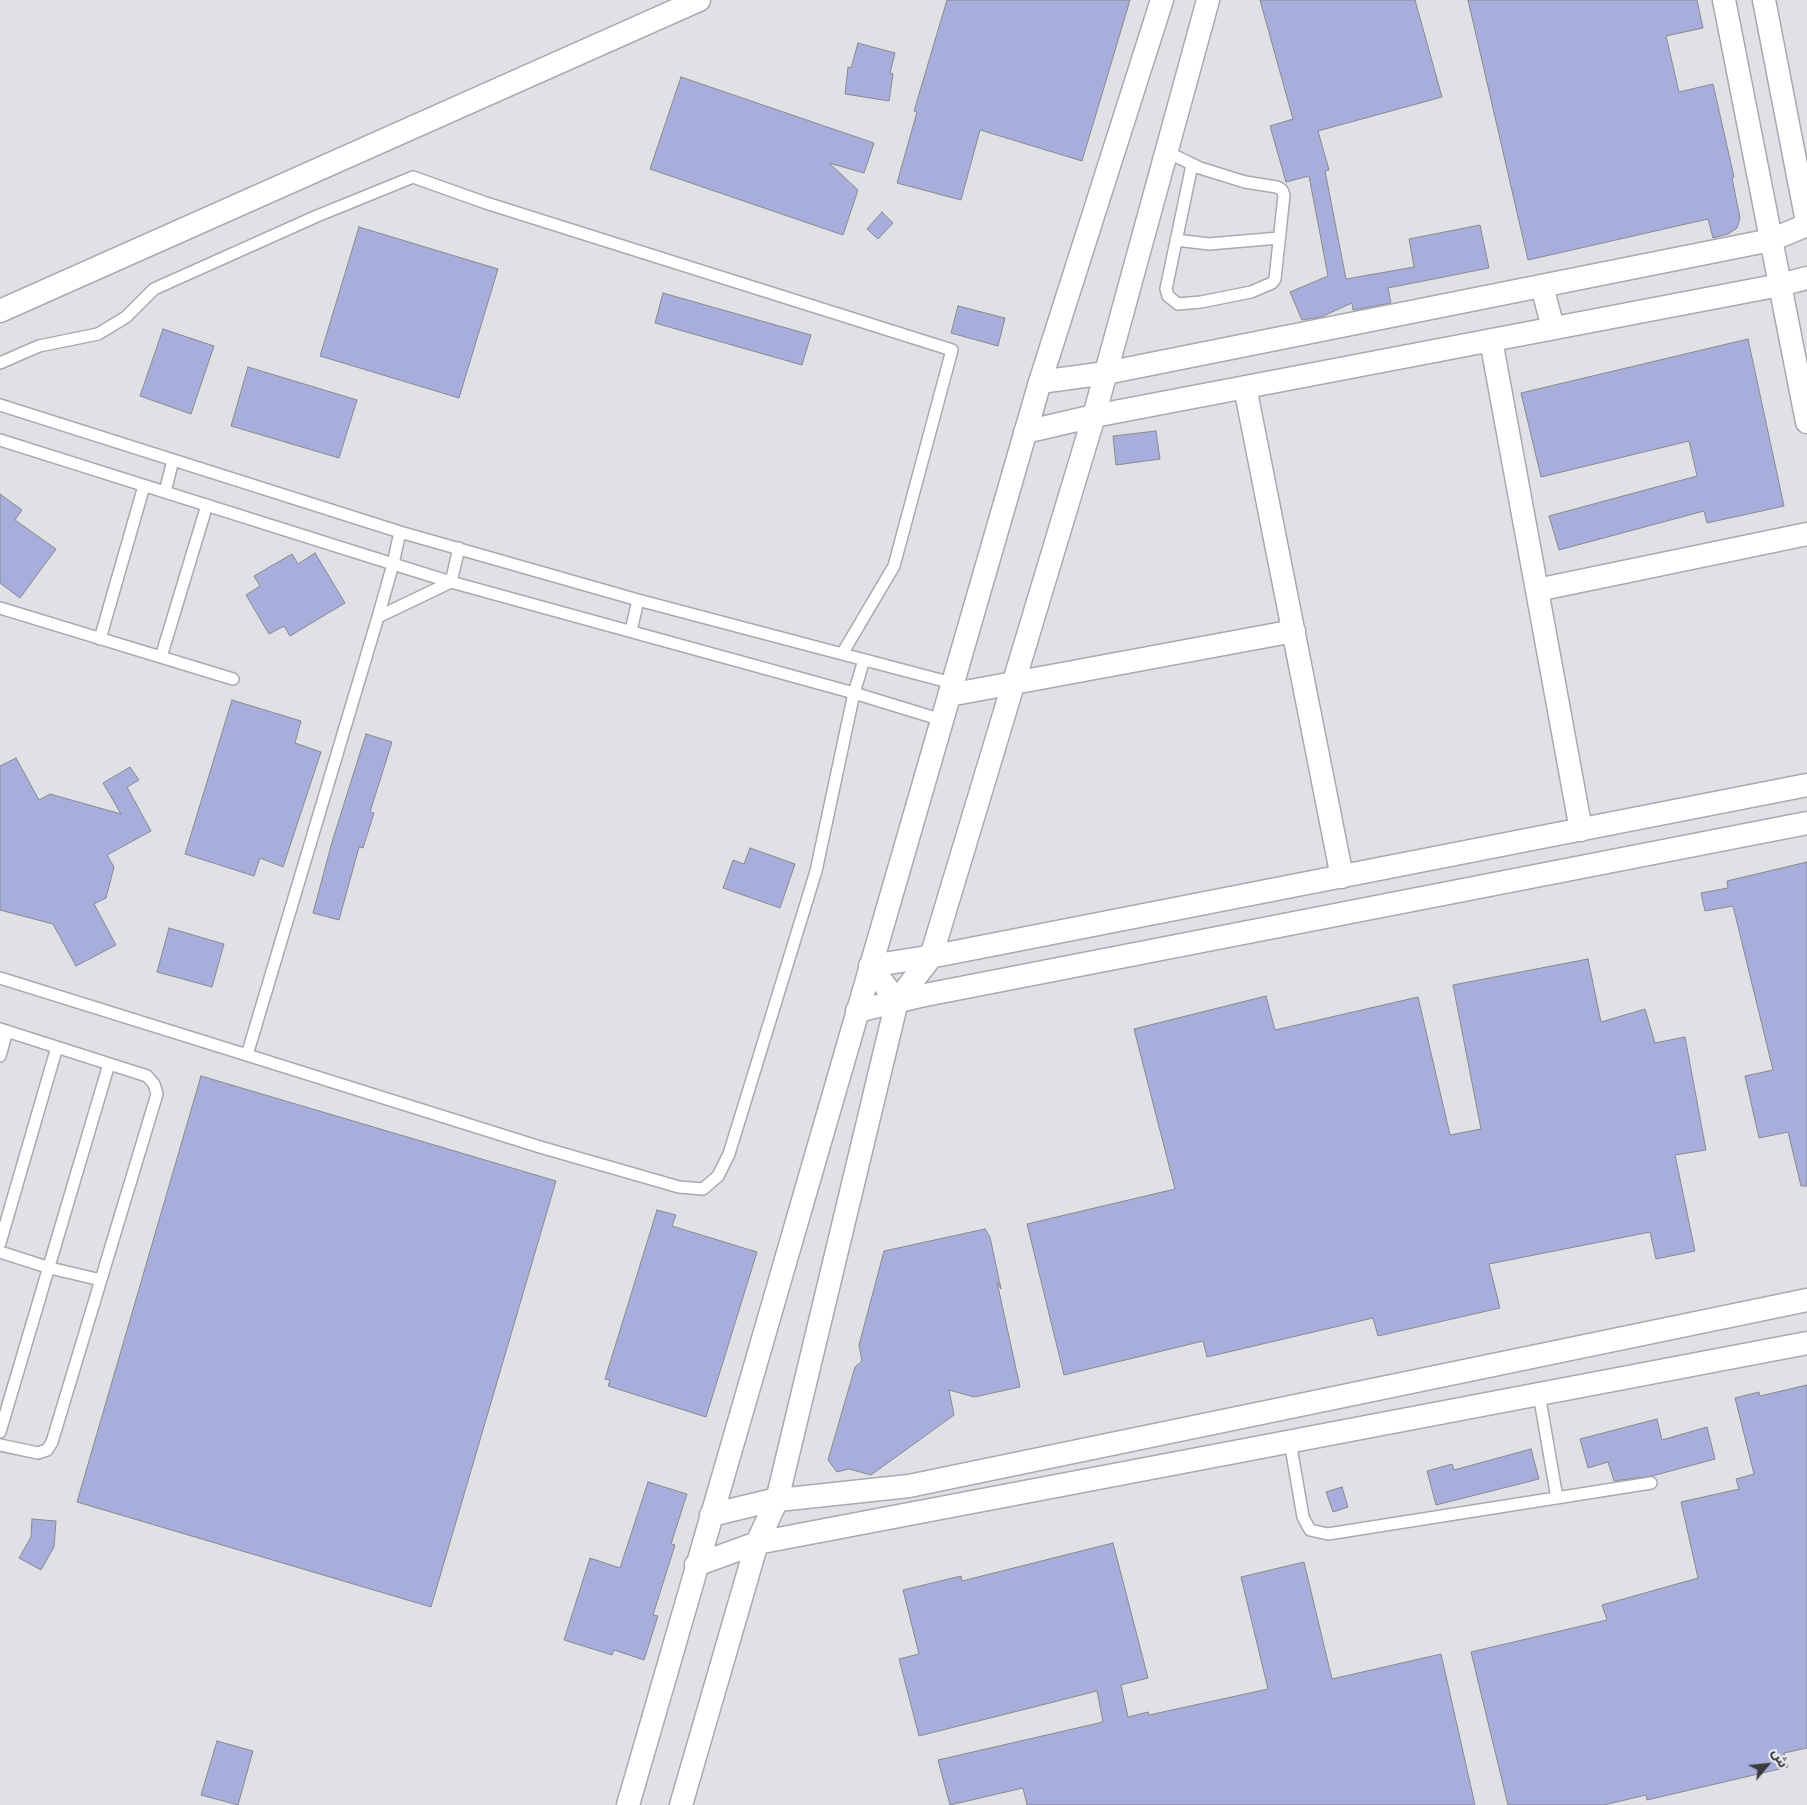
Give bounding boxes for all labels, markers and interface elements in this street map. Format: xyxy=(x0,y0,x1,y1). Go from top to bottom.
north arrow xyxy=(1742,1740,1792,1790)
text: ش xyxy=(1768,1745,1793,1771)

